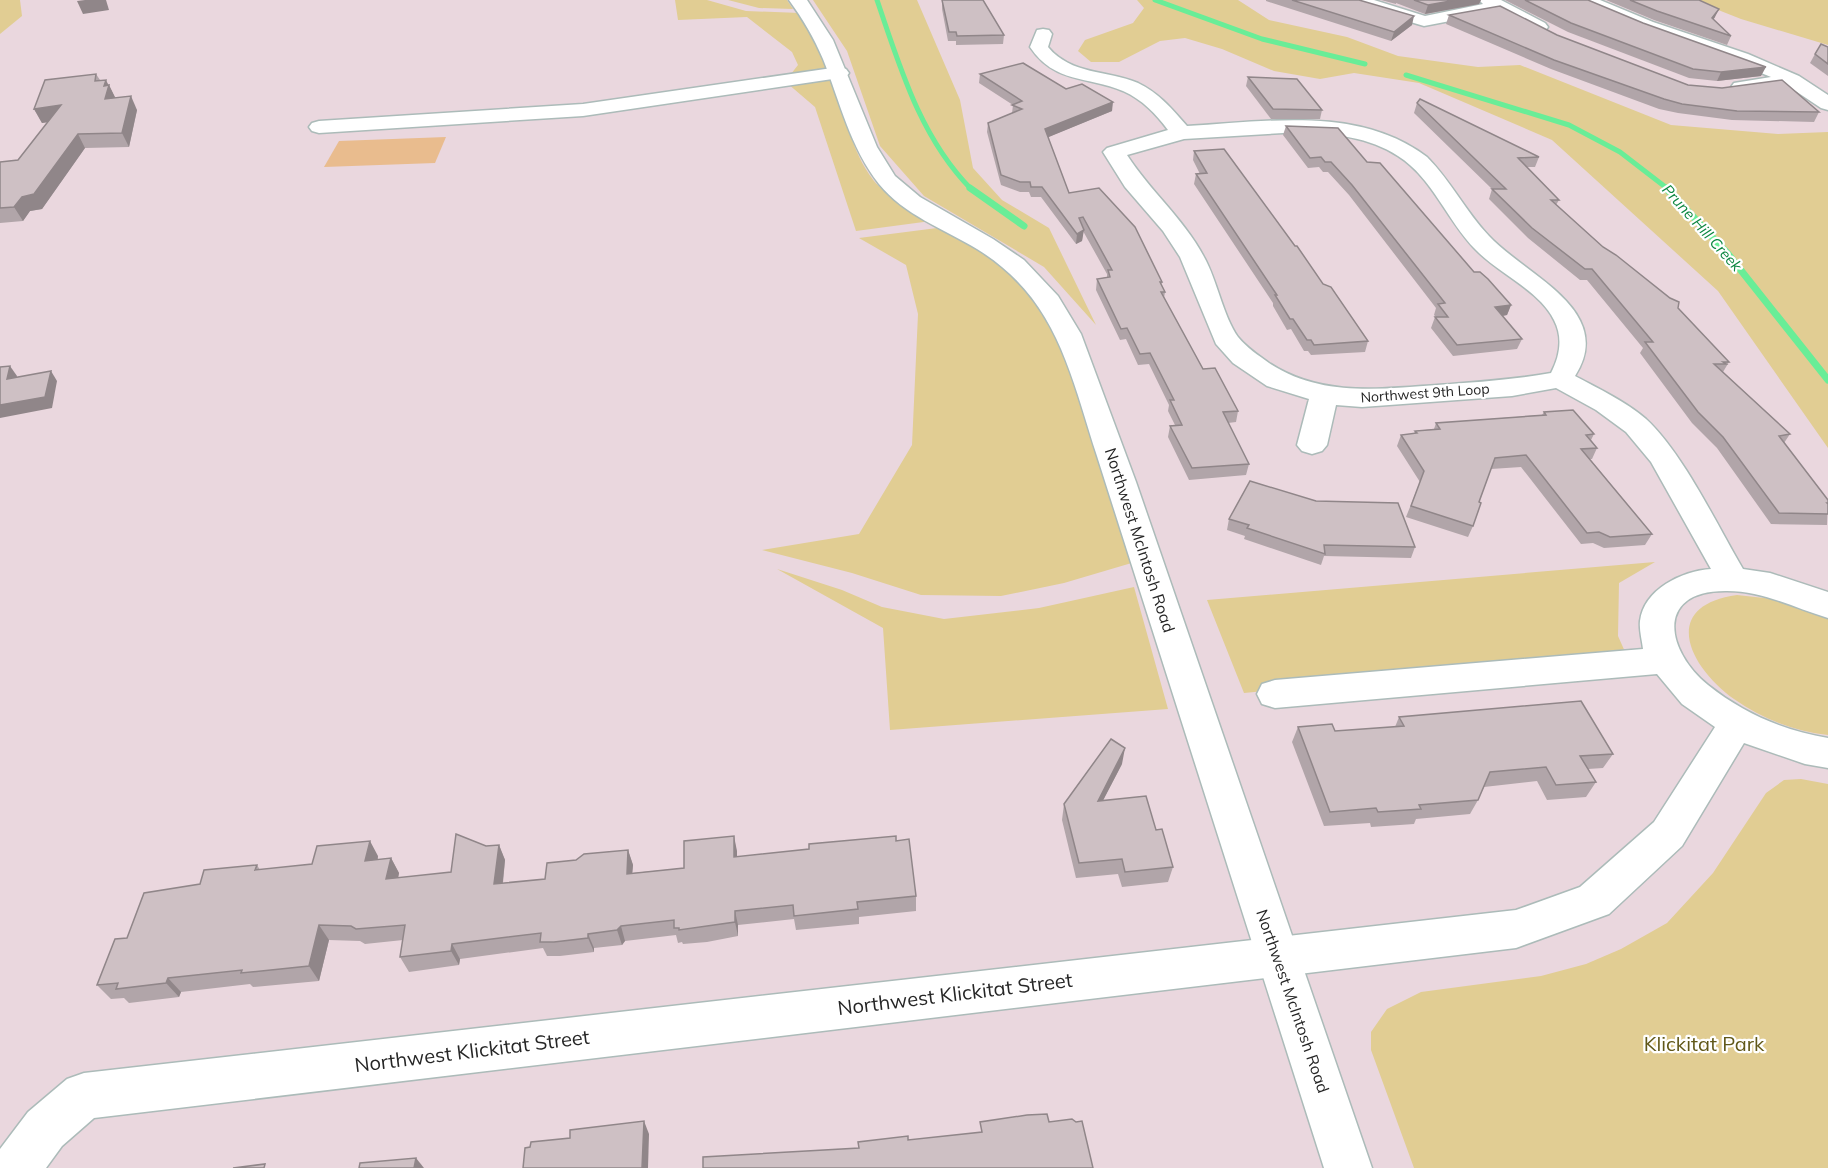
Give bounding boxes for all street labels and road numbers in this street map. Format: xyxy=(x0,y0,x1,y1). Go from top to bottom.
street label: Northwest 9th Loop xyxy=(1360,380,1490,406)
street label: Northwest McIntosh Road xyxy=(1101,445,1179,635)
street label: Northwest McIntosh Road xyxy=(1252,907,1334,1095)
street label: Northwest Klickitat Street xyxy=(836,967,1074,1020)
street label: Northwest Klickitat Street xyxy=(353,1024,591,1077)

